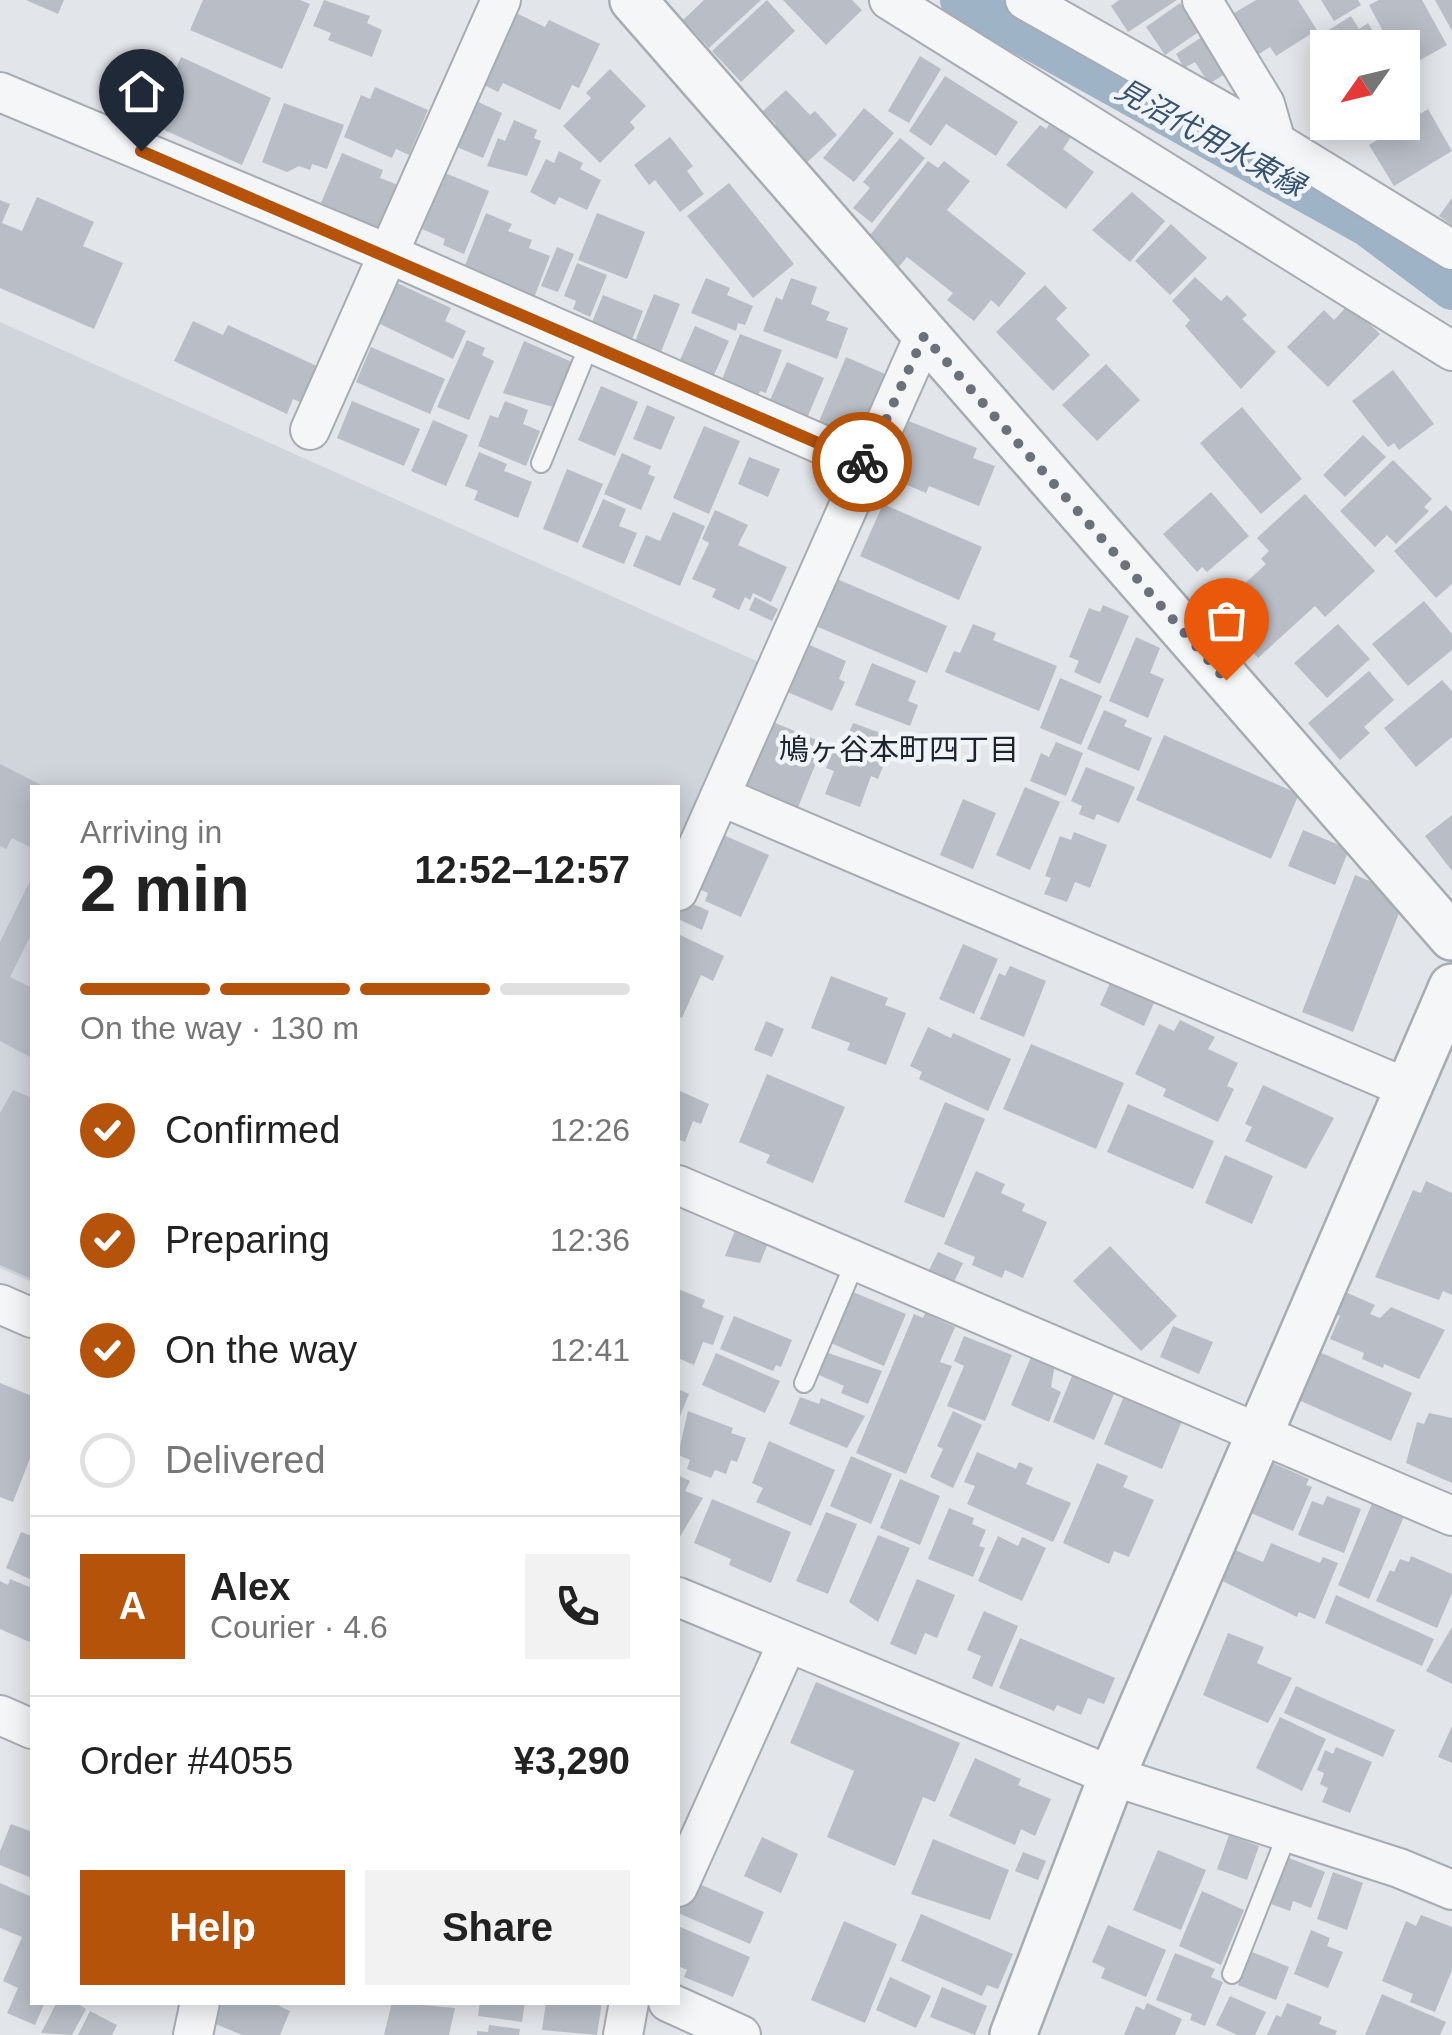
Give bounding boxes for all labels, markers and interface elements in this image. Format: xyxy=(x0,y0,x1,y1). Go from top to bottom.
north arrow xyxy=(1310,30,1420,140)
map controls xyxy=(1310,30,1420,140)
pin xyxy=(99,49,184,152)
icon: home xyxy=(114,64,169,119)
water label: 見沼代用水東縁 xyxy=(1110,72,1313,204)
courier xyxy=(812,412,912,512)
icon: bike xyxy=(835,435,890,490)
pin xyxy=(1184,578,1269,681)
icon: bag xyxy=(1199,593,1254,648)
district label: 鳩ヶ谷本町四丁目 xyxy=(779,733,1019,766)
text: Arriving in xyxy=(80,814,222,850)
text: 12:52–12:57 xyxy=(414,849,630,891)
text: 2 min xyxy=(80,852,250,925)
text: On the way · 130 m xyxy=(80,1010,359,1046)
icon: check xyxy=(80,1103,135,1158)
text: Confirmed xyxy=(165,1109,340,1151)
text: 12:26 xyxy=(550,1112,630,1148)
icon: check xyxy=(80,1213,135,1268)
text: Preparing xyxy=(165,1219,330,1261)
text: 12:36 xyxy=(550,1222,630,1258)
icon: check xyxy=(80,1323,135,1378)
text: On the way xyxy=(165,1329,357,1371)
text: 12:41 xyxy=(550,1332,630,1368)
text: Delivered xyxy=(165,1439,326,1481)
button: phone xyxy=(525,1554,630,1659)
text: Alex xyxy=(210,1566,290,1608)
text: A xyxy=(119,1585,146,1627)
text: Courier · 4.6 xyxy=(210,1609,388,1645)
text: Order #4055 xyxy=(80,1740,293,1782)
text: ¥3,290 xyxy=(514,1740,630,1782)
button: Help xyxy=(80,1870,345,1985)
button: Share xyxy=(365,1870,630,1985)

